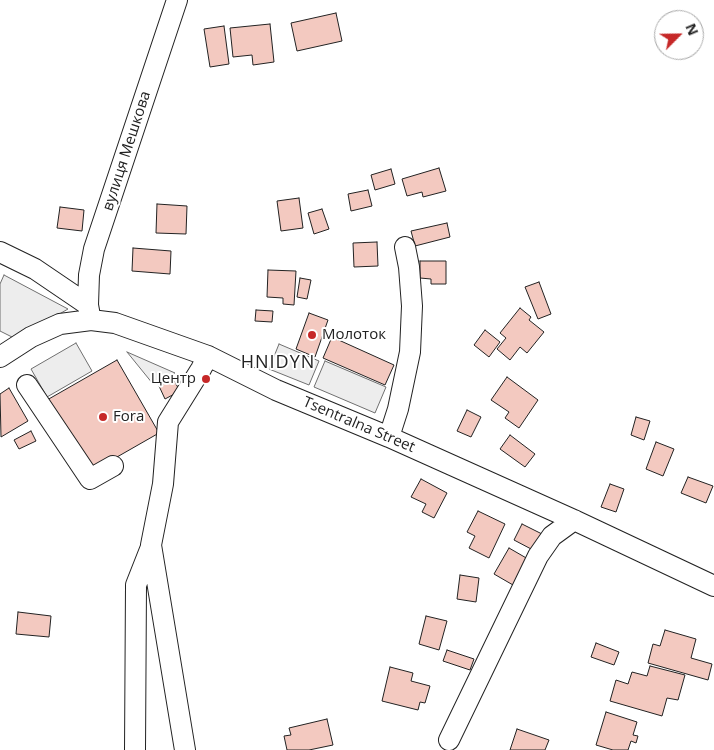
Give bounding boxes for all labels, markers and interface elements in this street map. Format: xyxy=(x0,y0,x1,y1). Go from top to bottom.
north arrow xyxy=(654,10,704,60)
text: N xyxy=(681,20,703,38)
street label: вулиця Мешкова xyxy=(99,89,155,213)
place label: Молоток xyxy=(322,326,386,344)
marker: Молоток xyxy=(306,329,318,341)
district label: HNIDYN xyxy=(240,352,316,374)
place label: Центр xyxy=(151,370,196,388)
marker: Центр xyxy=(200,373,212,385)
street label: Tsentralna Street xyxy=(300,393,418,457)
place label: Fora xyxy=(113,408,144,426)
marker: Fora xyxy=(97,411,109,423)

